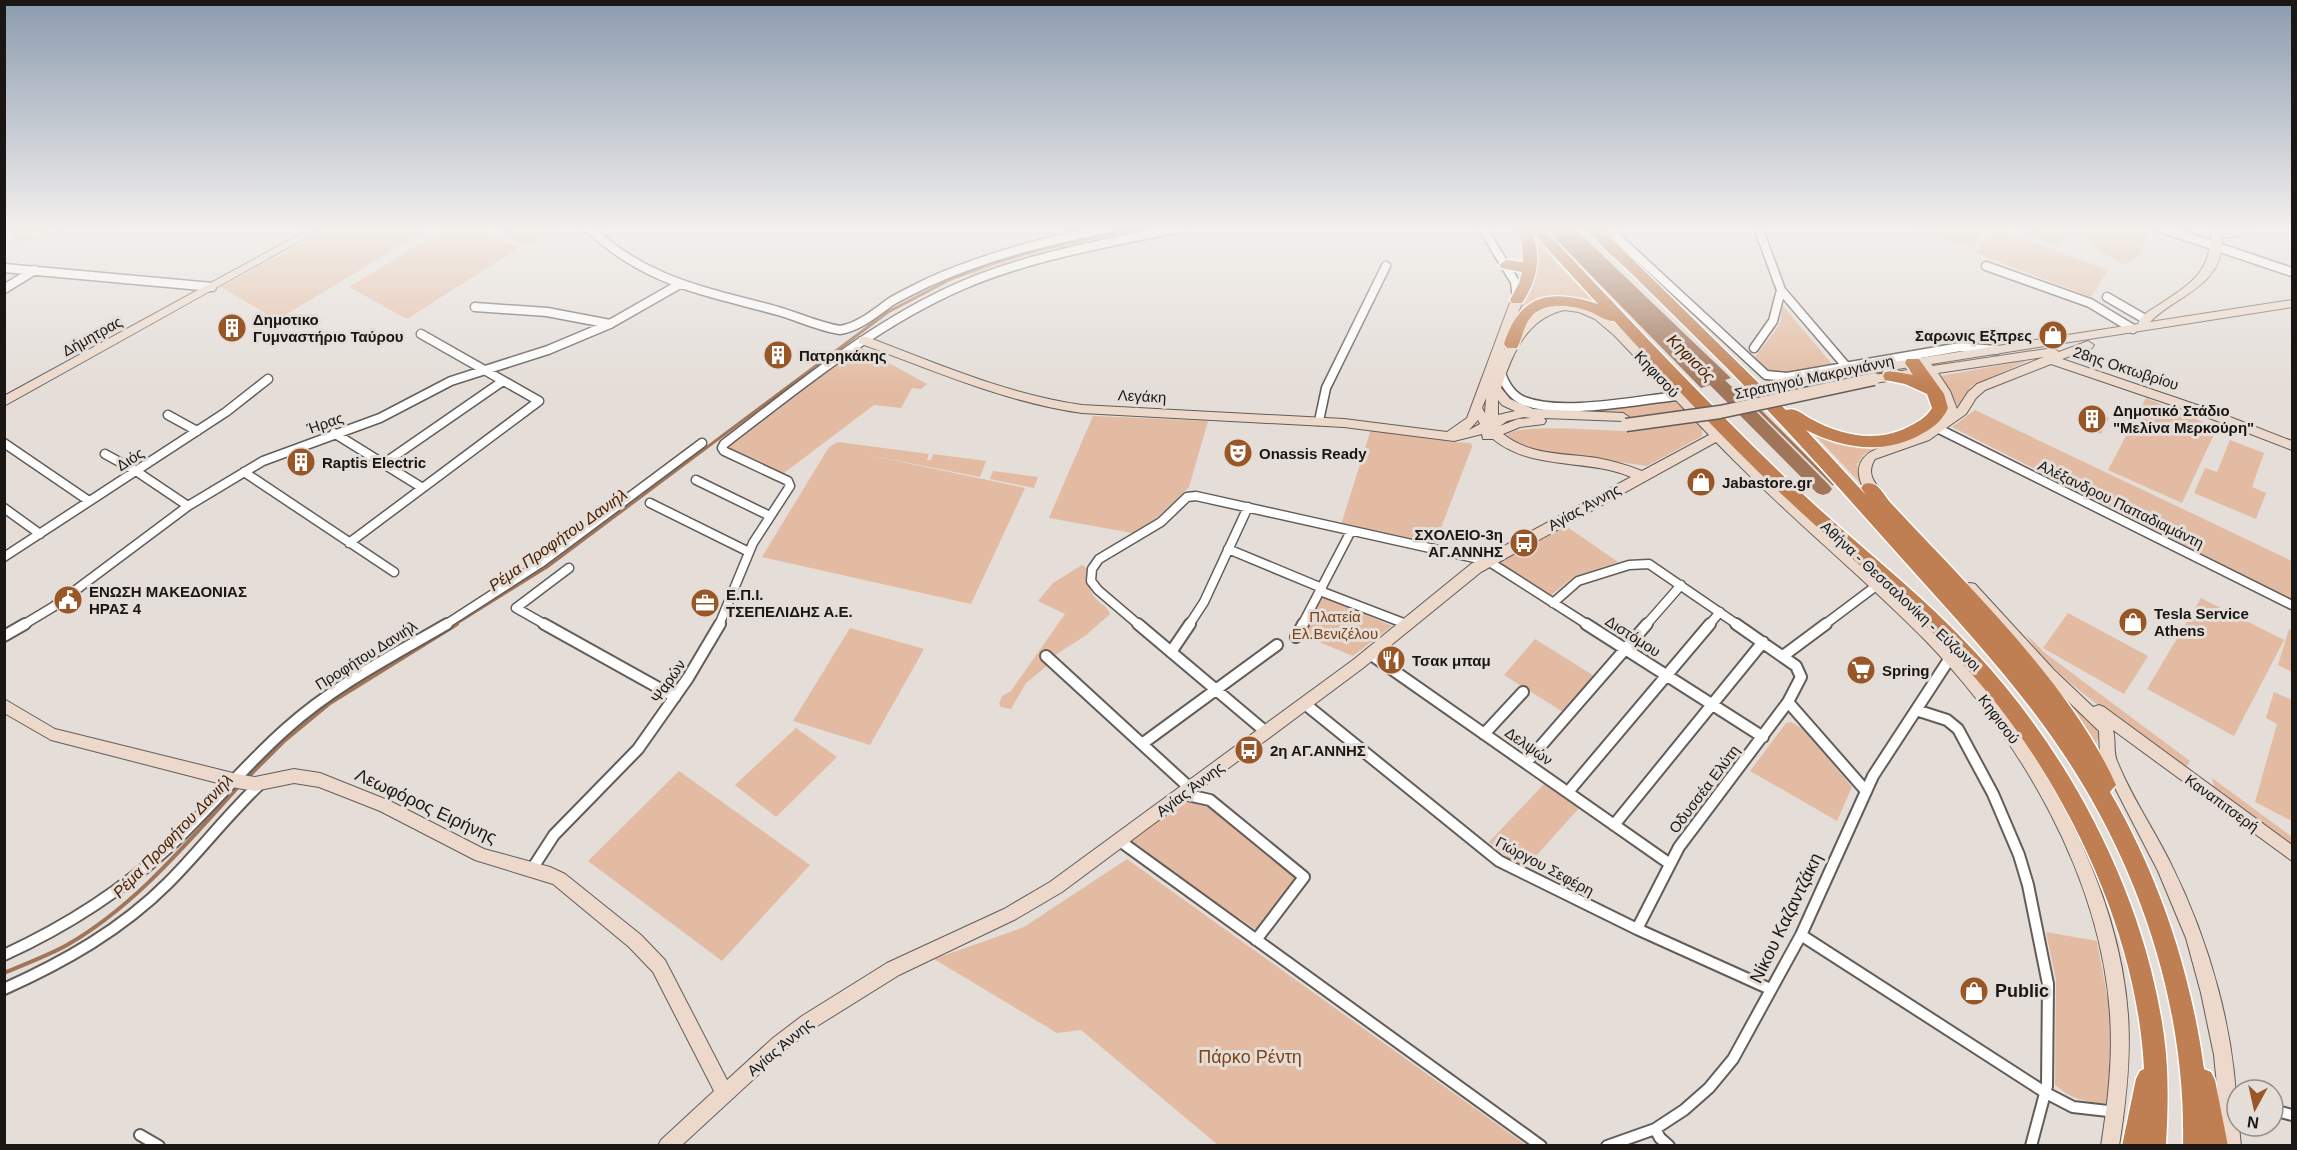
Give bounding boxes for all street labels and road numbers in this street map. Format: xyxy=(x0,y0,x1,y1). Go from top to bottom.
street label: Δήμητρας xyxy=(59,313,125,359)
street label: 28ης Οκτωβρίου xyxy=(2071,343,2181,393)
street label: Κηφισού xyxy=(1631,347,1683,401)
street label: Στρατηγού Μακρυγιάννη xyxy=(1733,352,1895,402)
street label: Λεγάκη xyxy=(1117,386,1167,406)
street label: Ήρας xyxy=(304,409,345,437)
street label: Διός xyxy=(113,444,147,474)
street label: Αλέξανδρου Παπαδιαμάντη xyxy=(2035,456,2207,552)
street label: Αγίας Άννης xyxy=(1545,480,1623,534)
street label: Αθήνα - Θεσσαλονίκη - Εύζωνοι xyxy=(1818,517,1984,675)
street label: Διστόμου xyxy=(1602,612,1664,660)
street label: Προφήτου Δανιήλ xyxy=(312,617,420,693)
street label: Ψαρών xyxy=(647,656,689,706)
street label: Κηφισού xyxy=(1975,691,2023,747)
street label: Δελψών xyxy=(1502,724,1556,768)
street label: Οδυσσέα Ελύτη xyxy=(1665,742,1743,836)
street label: Αγίας Άννης xyxy=(1153,758,1227,820)
street label: Λεωφόρος Ειρήνης xyxy=(352,764,500,848)
street label: Καναπιτσερή xyxy=(2182,771,2262,835)
street label: Γιώργου Σεφέρη xyxy=(1493,833,1597,899)
street label: Νίκου Καζαντζάκη xyxy=(1746,850,1826,986)
street label: Αγίας Άννης xyxy=(744,1015,816,1079)

